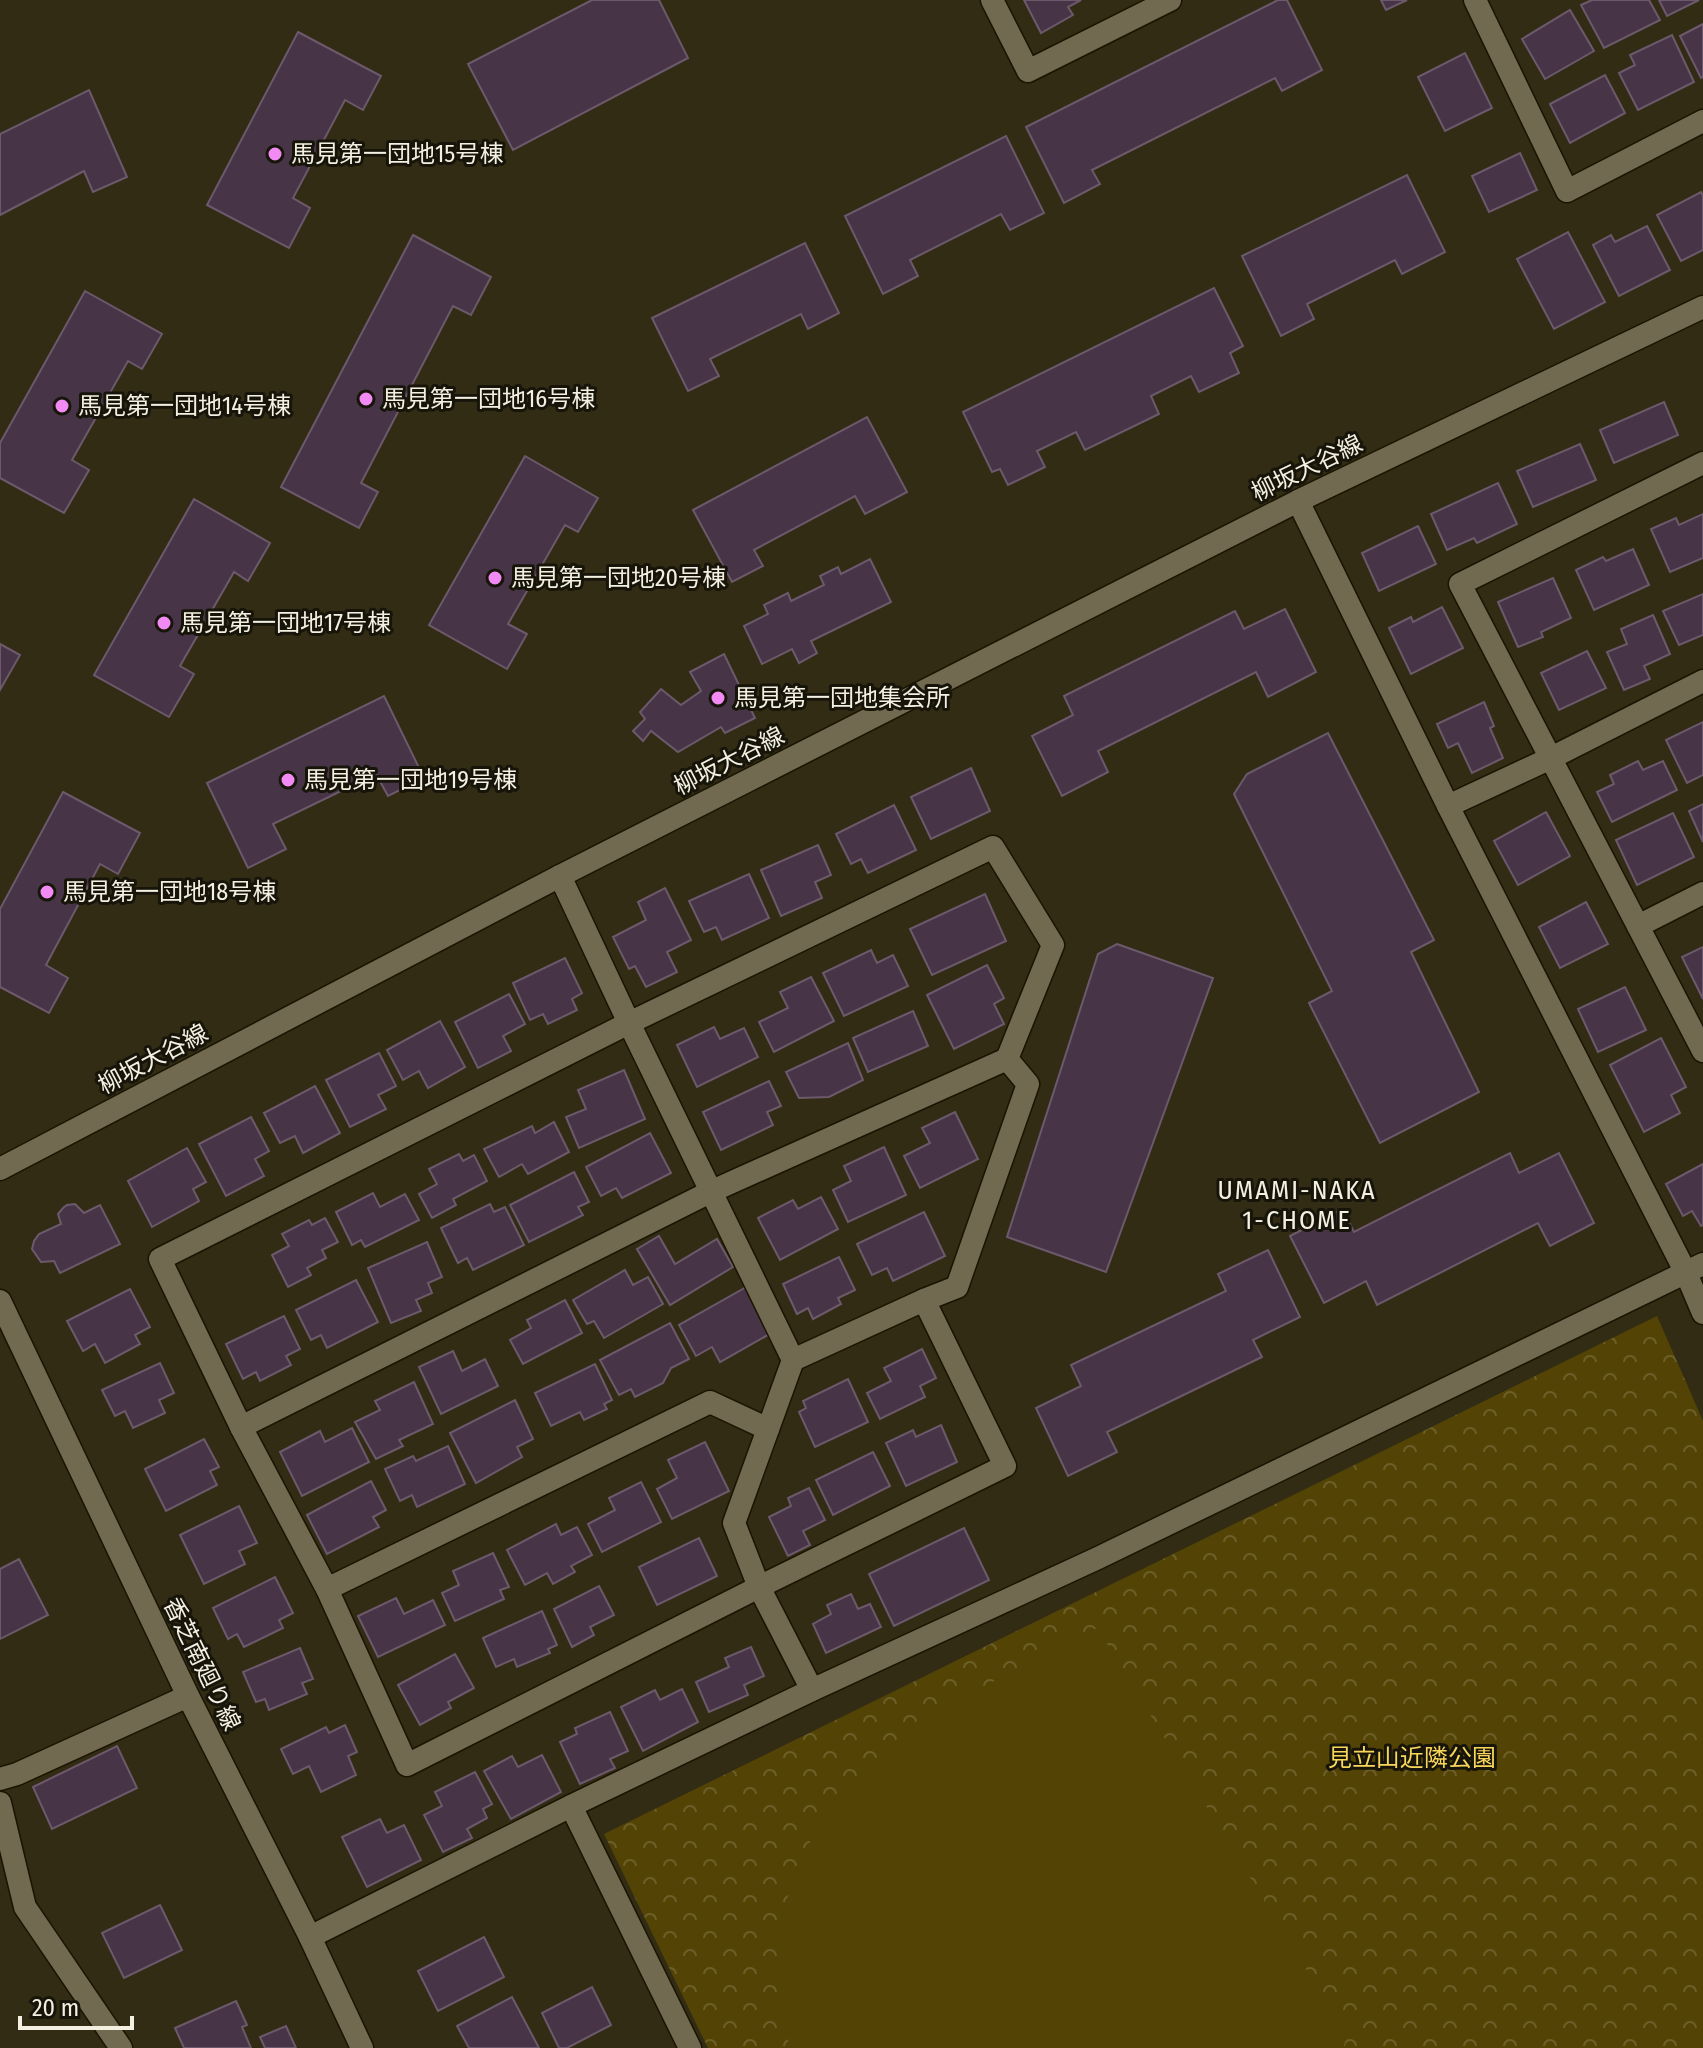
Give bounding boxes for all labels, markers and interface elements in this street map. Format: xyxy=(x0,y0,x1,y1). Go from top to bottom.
place label: 馬見第一団地15号棟 xyxy=(291,140,503,168)
marker: 馬見第一団地15号棟 xyxy=(266,145,284,163)
place label: 馬見第一団地16号棟 xyxy=(382,385,595,413)
marker: 馬見第一団地16号棟 xyxy=(357,390,375,408)
place label: 馬見第一団地14号棟 xyxy=(78,392,291,420)
marker: 馬見第一団地14号棟 xyxy=(53,397,71,415)
street label: 柳坂大谷線 xyxy=(1247,429,1367,507)
place label: 馬見第一団地20号棟 xyxy=(511,564,726,592)
marker: 馬見第一団地20号棟 xyxy=(486,569,504,587)
place label: 馬見第一団地17号棟 xyxy=(180,609,391,637)
marker: 馬見第一団地17号棟 xyxy=(155,614,173,632)
place label: 馬見第一団地集会所 xyxy=(734,684,950,712)
marker: 馬見第一団地集会所 xyxy=(709,689,727,707)
street label: 柳坂大谷線 xyxy=(669,721,789,801)
place label: 馬見第一団地19号棟 xyxy=(304,766,517,794)
marker: 馬見第一団地19号棟 xyxy=(279,771,297,789)
place label: 馬見第一団地18号棟 xyxy=(63,878,276,906)
marker: 馬見第一団地18号棟 xyxy=(38,883,56,901)
street label: 柳坂大谷線 xyxy=(93,1018,213,1100)
district label: UMAMI-NAKA 1-CHOME xyxy=(1217,1175,1377,1236)
street label: 香芝南廻り線 xyxy=(158,1593,246,1735)
park label: 見立山近隣公園 xyxy=(1328,1744,1496,1772)
scale bar xyxy=(20,1980,132,2030)
text: 20 m xyxy=(32,1994,79,2022)

